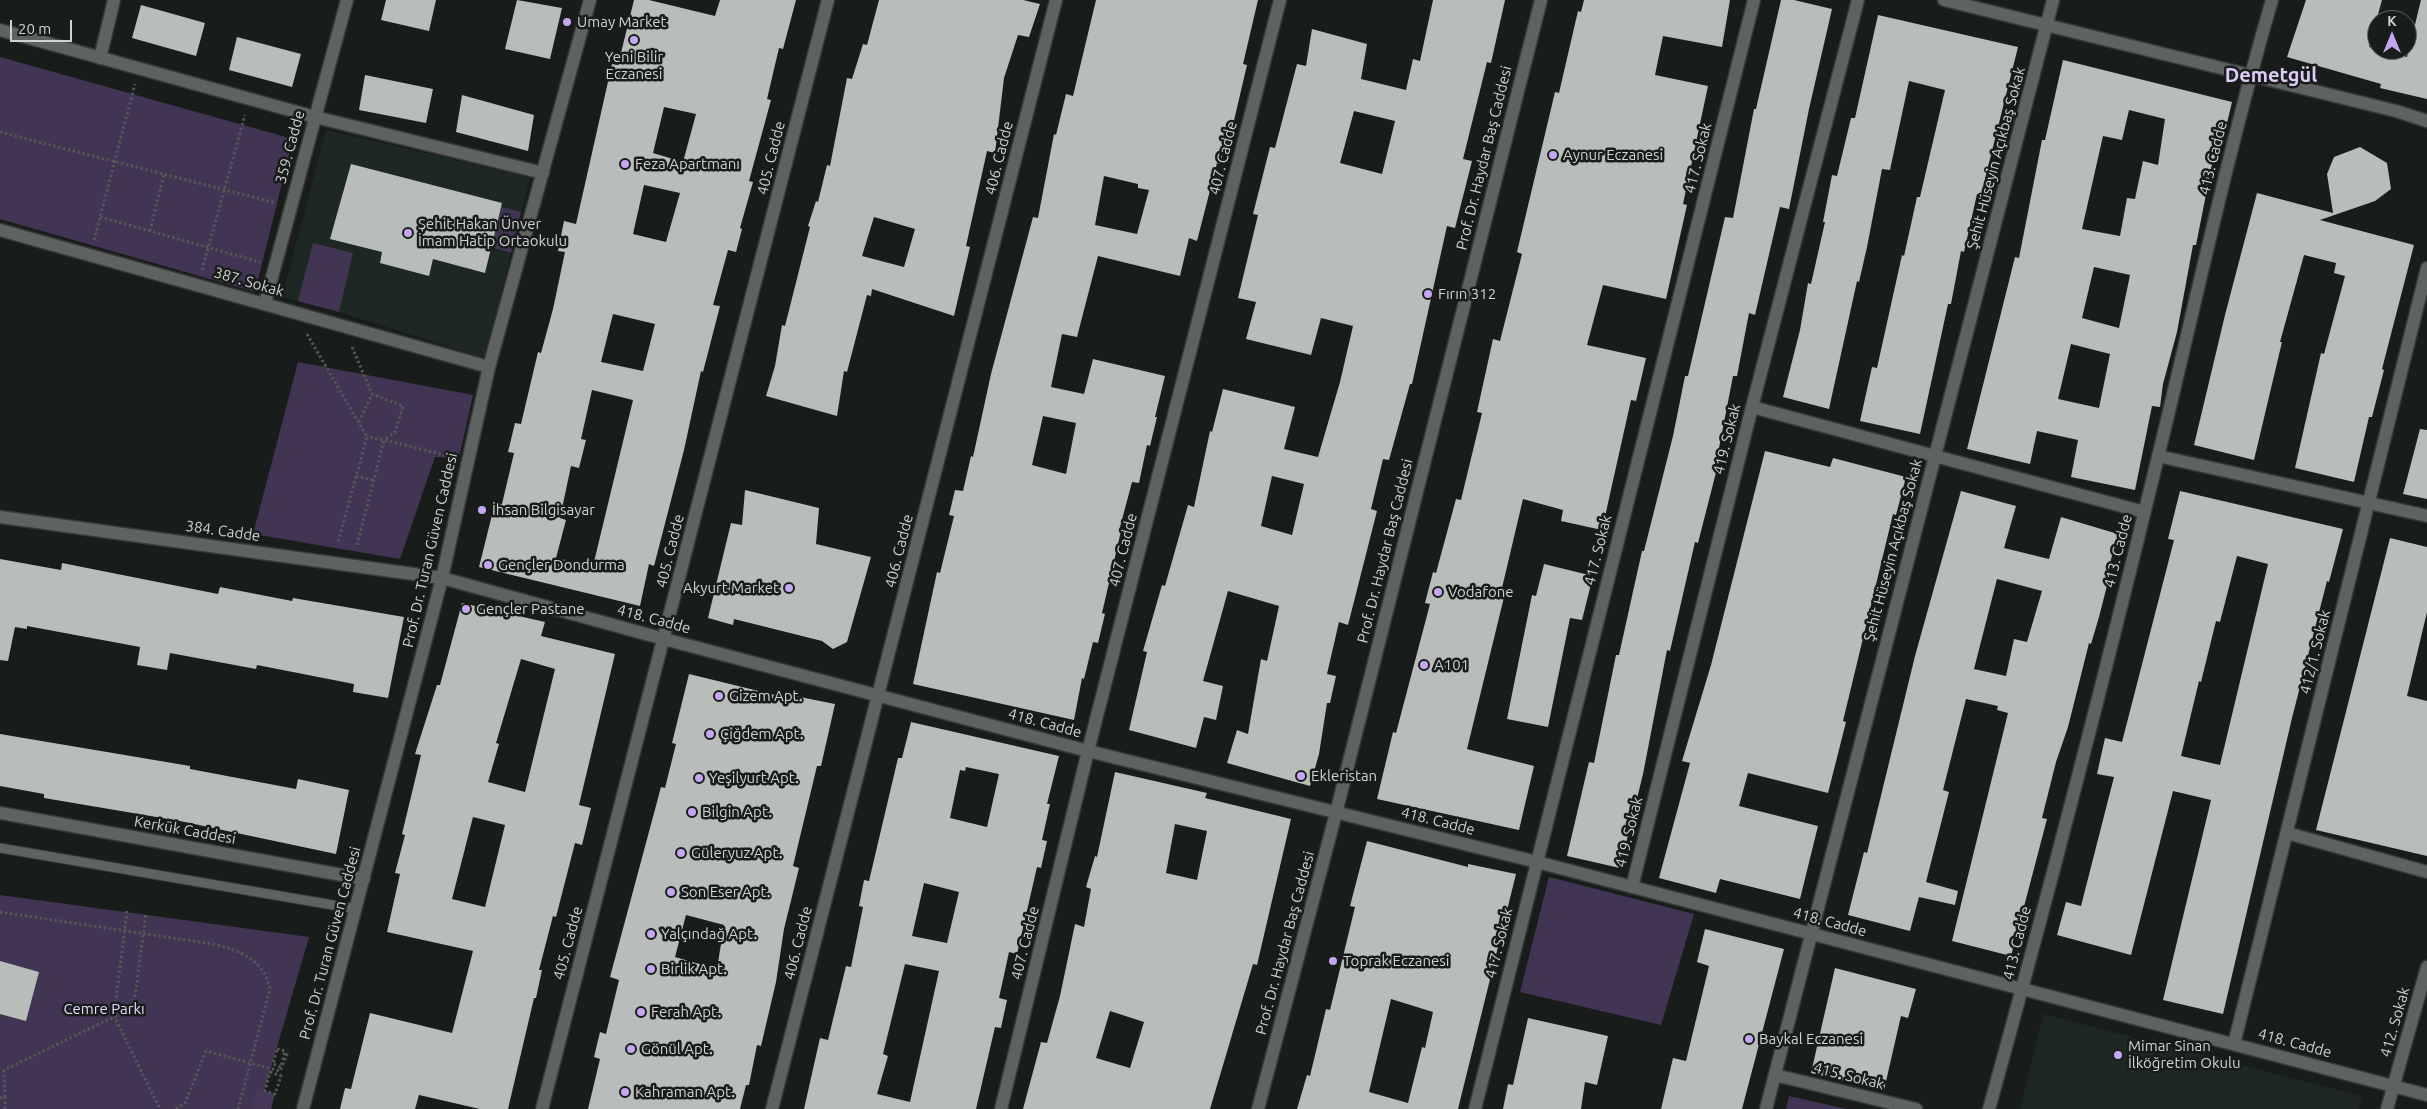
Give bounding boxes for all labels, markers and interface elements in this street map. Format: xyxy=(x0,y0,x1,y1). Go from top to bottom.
scale bar xyxy=(12,10,75,42)
north arrow xyxy=(2367,10,2417,60)
place label: Umay Market xyxy=(577,13,666,31)
text: K xyxy=(2387,13,2397,29)
marker: Umay Market xyxy=(561,16,573,28)
text: 20 m xyxy=(18,20,51,37)
marker: Yeni Bilir Eczanesi xyxy=(628,34,640,46)
place label: Yeni Bilir Eczanesi xyxy=(605,48,663,83)
district label: Demetgül xyxy=(2225,63,2317,87)
street label: Prof. Dr. Haydar Baş Caddesi xyxy=(1452,64,1516,252)
street label: Şehit Hüseyin Açıkbaş Sokak xyxy=(1963,65,2029,251)
street label: 359. Cadde xyxy=(272,108,308,186)
street label: 405. Cadde xyxy=(753,119,789,197)
street label: 406. Cadde xyxy=(981,119,1017,197)
street label: 407. Cadde xyxy=(1205,119,1241,197)
street label: 413. Cadde xyxy=(2195,119,2231,197)
street label: 417. Sokak xyxy=(1681,121,1715,195)
place label: Aynur Eczanesi xyxy=(1563,146,1663,164)
marker: Aynur Eczanesi xyxy=(1547,149,1559,161)
place label: Feza Apartmanı xyxy=(635,155,740,173)
marker: Feza Apartmanı xyxy=(619,158,631,170)
place label: Şehit Hakan Ünver İmam Hatip Ortaokulu xyxy=(418,215,567,250)
marker: Şehit Hakan Ünver İmam Hatip Ortaokulu xyxy=(402,227,414,239)
street label: 387. Sokak xyxy=(212,263,286,301)
place label: Fırın 312 xyxy=(1438,285,1496,303)
marker: Fırın 312 xyxy=(1422,288,1434,300)
street label: 419. Sokak xyxy=(1710,402,1744,476)
street label: Prof. Dr. Turan Güven Caddesi xyxy=(399,451,461,649)
street label: Prof. Dr. Haydar Baş Caddesi xyxy=(1353,457,1417,645)
street label: Şehit Hüseyin Açıkbaş Sokak xyxy=(1860,457,1926,643)
place label: İhsan Bilgisayar xyxy=(492,501,595,519)
marker: İhsan Bilgisayar xyxy=(476,504,488,516)
street label: 407. Cadde xyxy=(1105,511,1141,589)
street label: 405. Cadde xyxy=(652,512,688,590)
street label: 406. Cadde xyxy=(881,512,917,590)
street label: 413. Cadde xyxy=(2100,512,2136,590)
street label: 417. Sokak xyxy=(1581,513,1615,587)
street label: 384. Cadde xyxy=(184,517,262,545)
place label: Gençler Dondurma xyxy=(498,556,625,574)
marker: Gençler Dondurma xyxy=(482,559,494,571)
place label: Akyurt Market xyxy=(683,579,779,597)
marker: Akyurt Market xyxy=(783,582,795,594)
place label: Vodafone xyxy=(1448,583,1514,601)
marker: Vodafone xyxy=(1432,586,1444,598)
place label: Gençler Pastane xyxy=(476,600,585,618)
street label: 418. Cadde xyxy=(615,601,693,637)
marker: Gençler Pastane xyxy=(460,603,472,615)
street label: 412/1. Sokak xyxy=(2296,608,2334,696)
place label: A101 xyxy=(1434,656,1469,674)
marker: A101 xyxy=(1418,659,1430,671)
place label: Gizem Apt. xyxy=(729,687,802,705)
marker: Gizem Apt. xyxy=(713,690,725,702)
street label: 418. Cadde xyxy=(1006,705,1084,741)
place label: Çiğdem Apt. xyxy=(720,725,803,743)
marker: Çiğdem Apt. xyxy=(704,728,716,740)
place label: Ekleristan xyxy=(1311,767,1377,785)
place label: Yeşilyurt Apt. xyxy=(709,769,798,787)
marker: Ekleristan xyxy=(1295,770,1307,782)
marker: Yeşilyurt Apt. xyxy=(693,772,705,784)
street label: 419. Sokak xyxy=(1612,795,1646,869)
place label: Bilgin Apt. xyxy=(702,803,772,821)
street label: 418. Cadde xyxy=(1399,803,1477,839)
marker: Bilgin Apt. xyxy=(686,806,698,818)
street label: Kerkük Caddesi xyxy=(133,812,237,848)
street label: Prof. Dr. Turan Güven Caddesi xyxy=(296,844,364,1042)
place label: Güleryuz Apt. xyxy=(691,844,782,862)
marker: Güleryuz Apt. xyxy=(675,847,687,859)
street label: Prof. Dr. Haydar Baş Caddesi xyxy=(1252,849,1318,1037)
place label: Son Eser Apt. xyxy=(681,883,770,901)
marker: Son Eser Apt. xyxy=(665,886,677,898)
street label: 405. Cadde xyxy=(550,904,586,982)
street label: 406. Cadde xyxy=(780,904,816,982)
street label: 407. Cadde xyxy=(1007,904,1043,982)
street label: 418. Cadde xyxy=(1791,904,1869,940)
street label: 413. Cadde xyxy=(1999,904,2035,982)
street label: 417. Sokak xyxy=(1482,906,1516,980)
place label: Yalçındağ Apt. xyxy=(661,925,757,943)
marker: Yalçındağ Apt. xyxy=(645,928,657,940)
place label: Toprak Eczanesi xyxy=(1343,952,1450,970)
marker: Toprak Eczanesi xyxy=(1327,955,1339,967)
place label: Birlik Apt. xyxy=(661,960,727,978)
marker: Birlik Apt. xyxy=(645,963,657,975)
street label: 412. Sokak xyxy=(2376,985,2414,1059)
park label: Cemre Parkı xyxy=(63,1000,145,1018)
place label: Ferah Apt. xyxy=(651,1003,721,1021)
marker: Ferah Apt. xyxy=(635,1006,647,1018)
street label: 418. Cadde xyxy=(2256,1025,2334,1061)
place label: Baykal Eczanesi xyxy=(1759,1030,1863,1048)
marker: Baykal Eczanesi xyxy=(1743,1033,1755,1045)
place label: Mimar Sinan İlköğretim Okulu xyxy=(2128,1037,2241,1072)
place label: Gönül Apt. xyxy=(641,1040,713,1058)
marker: Gönül Apt. xyxy=(625,1043,637,1055)
marker: Mimar Sinan İlköğretim Okulu xyxy=(2112,1049,2124,1061)
street label: 415. Sokak xyxy=(1812,1059,1886,1093)
place label: Kahraman Apt. xyxy=(635,1083,735,1101)
marker: Kahraman Apt. xyxy=(619,1086,631,1098)

